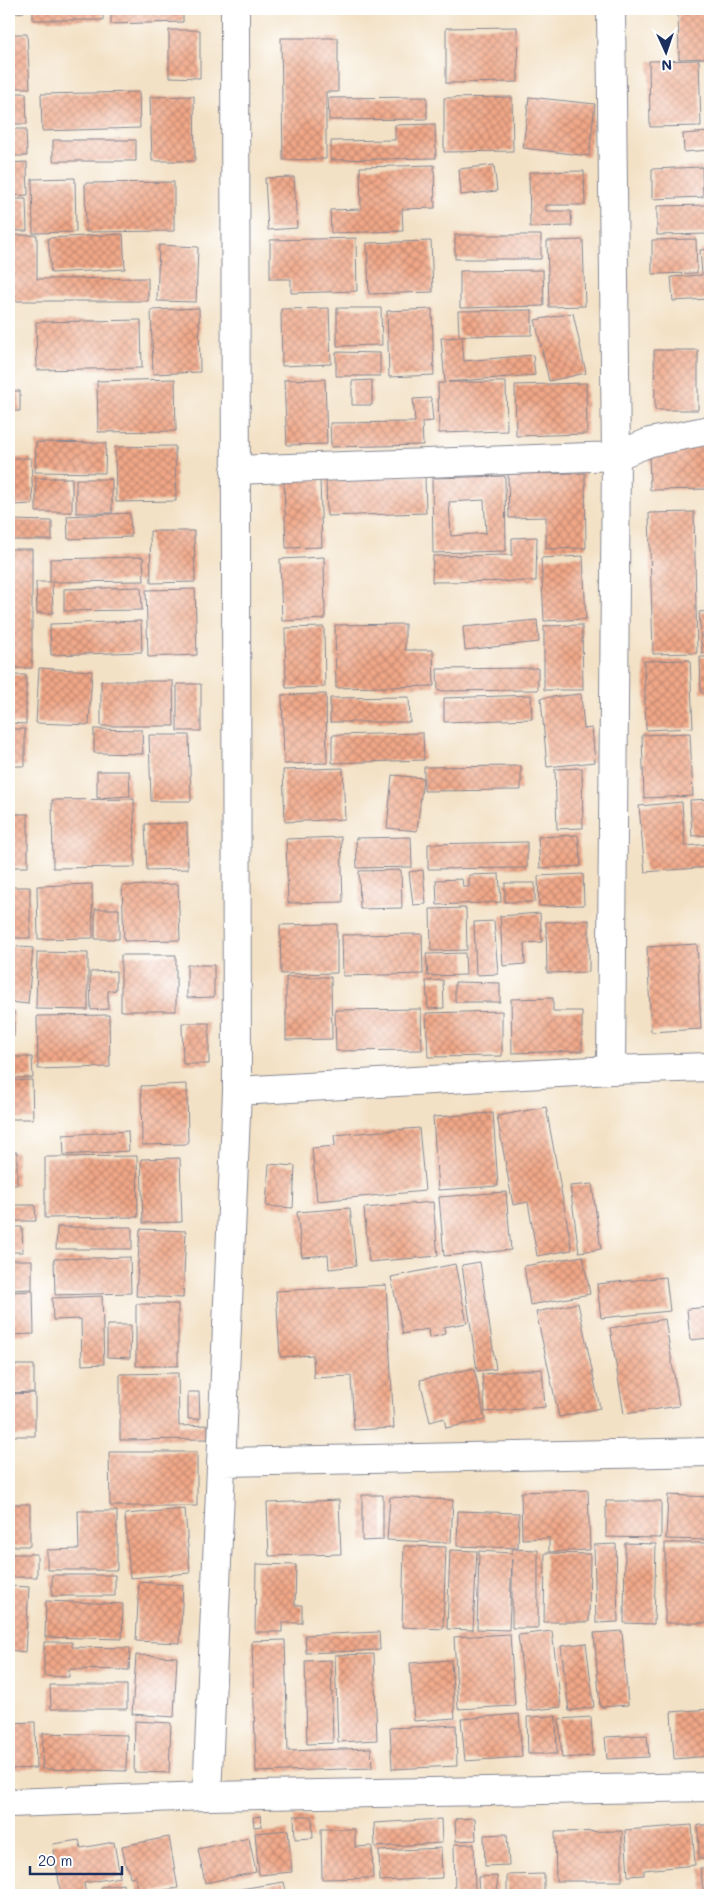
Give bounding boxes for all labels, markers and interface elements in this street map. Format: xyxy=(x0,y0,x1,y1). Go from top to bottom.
north arrow xyxy=(642,28,692,78)
text: N xyxy=(661,56,673,75)
scale bar xyxy=(30,1844,122,1876)
text: 20 m xyxy=(38,1850,72,1870)

